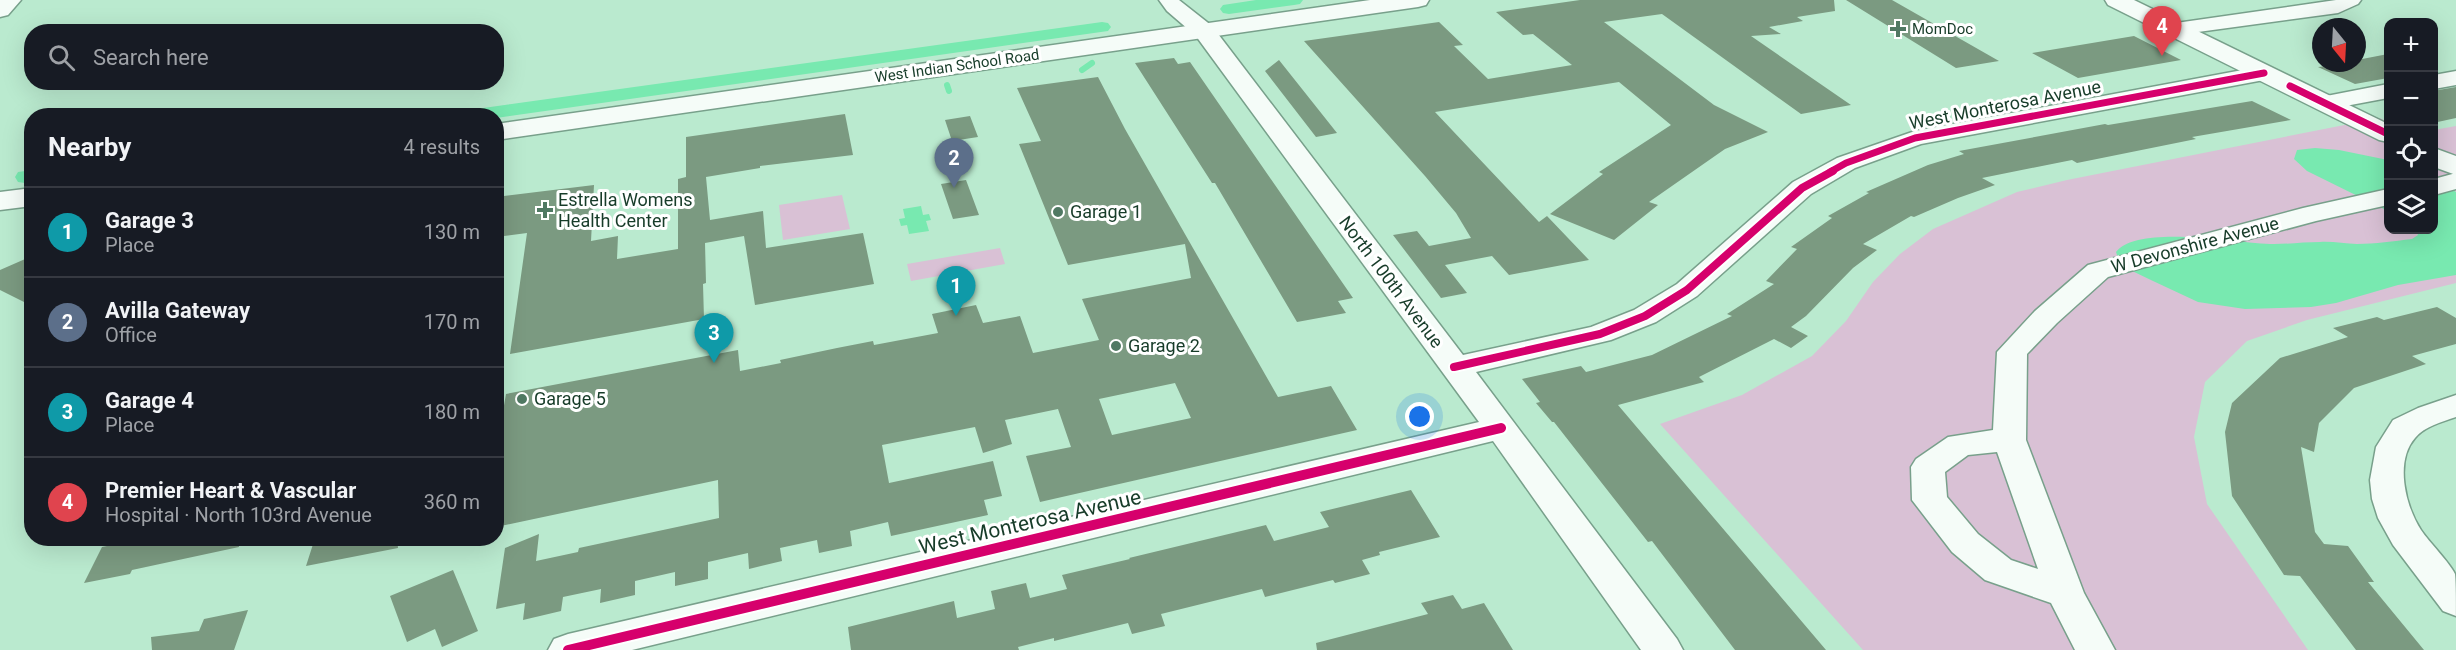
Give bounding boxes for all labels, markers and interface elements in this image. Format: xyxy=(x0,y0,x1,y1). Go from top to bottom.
pin: 4 xyxy=(2142,7,2182,56)
north arrow xyxy=(2312,18,2366,72)
map controls xyxy=(2384,18,2438,234)
button: + xyxy=(2384,18,2438,72)
marker: MomDoc xyxy=(1889,20,1907,38)
place label: MomDoc xyxy=(1912,20,1973,38)
search box xyxy=(24,24,504,90)
icon: search xyxy=(45,41,78,74)
text: Search here xyxy=(93,45,209,70)
street label: West Indian School Road xyxy=(874,46,1040,86)
button: − xyxy=(2384,72,2438,126)
street label: West Monterosa Avenue xyxy=(1907,76,2103,133)
button: locate xyxy=(2384,126,2438,180)
text: Nearby xyxy=(48,132,131,162)
text: 4 results xyxy=(404,135,480,159)
pin: 2 xyxy=(934,138,974,188)
button: layers xyxy=(2384,180,2438,234)
place label: Estrella Womens Health Center xyxy=(558,189,692,231)
marker: Estrella Womens Health Center xyxy=(536,201,554,219)
place label: Garage 1 xyxy=(1070,201,1142,222)
marker: Garage 1 xyxy=(1051,205,1065,219)
text: Garage 3 xyxy=(105,208,194,233)
street label: North 100th Avenue xyxy=(1335,212,1448,352)
street label: W Devonshire Avenue xyxy=(2109,212,2281,277)
text: 1 xyxy=(62,220,73,244)
text: 130 m xyxy=(424,220,480,244)
text: Place xyxy=(105,233,154,257)
pin: 1 xyxy=(936,266,976,316)
text: Avilla Gateway xyxy=(105,298,250,323)
text: 2 xyxy=(62,310,73,334)
text: 170 m xyxy=(424,310,480,334)
pin: 3 xyxy=(694,314,734,363)
text: Office xyxy=(105,323,157,347)
place label: Garage 2 xyxy=(1128,335,1200,356)
marker: Garage 2 xyxy=(1109,339,1123,353)
text: Garage 4 xyxy=(105,388,194,413)
place label: Garage 5 xyxy=(534,388,606,409)
marker: Garage 5 xyxy=(515,392,529,406)
text: 3 xyxy=(62,400,73,424)
text: 180 m xyxy=(424,400,480,424)
your location xyxy=(1405,402,1434,431)
text: Place xyxy=(105,413,154,437)
text: Premier Heart & Vascular xyxy=(105,478,356,503)
street label: West Monterosa Avenue xyxy=(917,485,1143,559)
text: 4 xyxy=(62,490,73,514)
text: 360 m xyxy=(424,490,480,514)
text: Hospital · North 103rd Avenue xyxy=(105,503,372,527)

